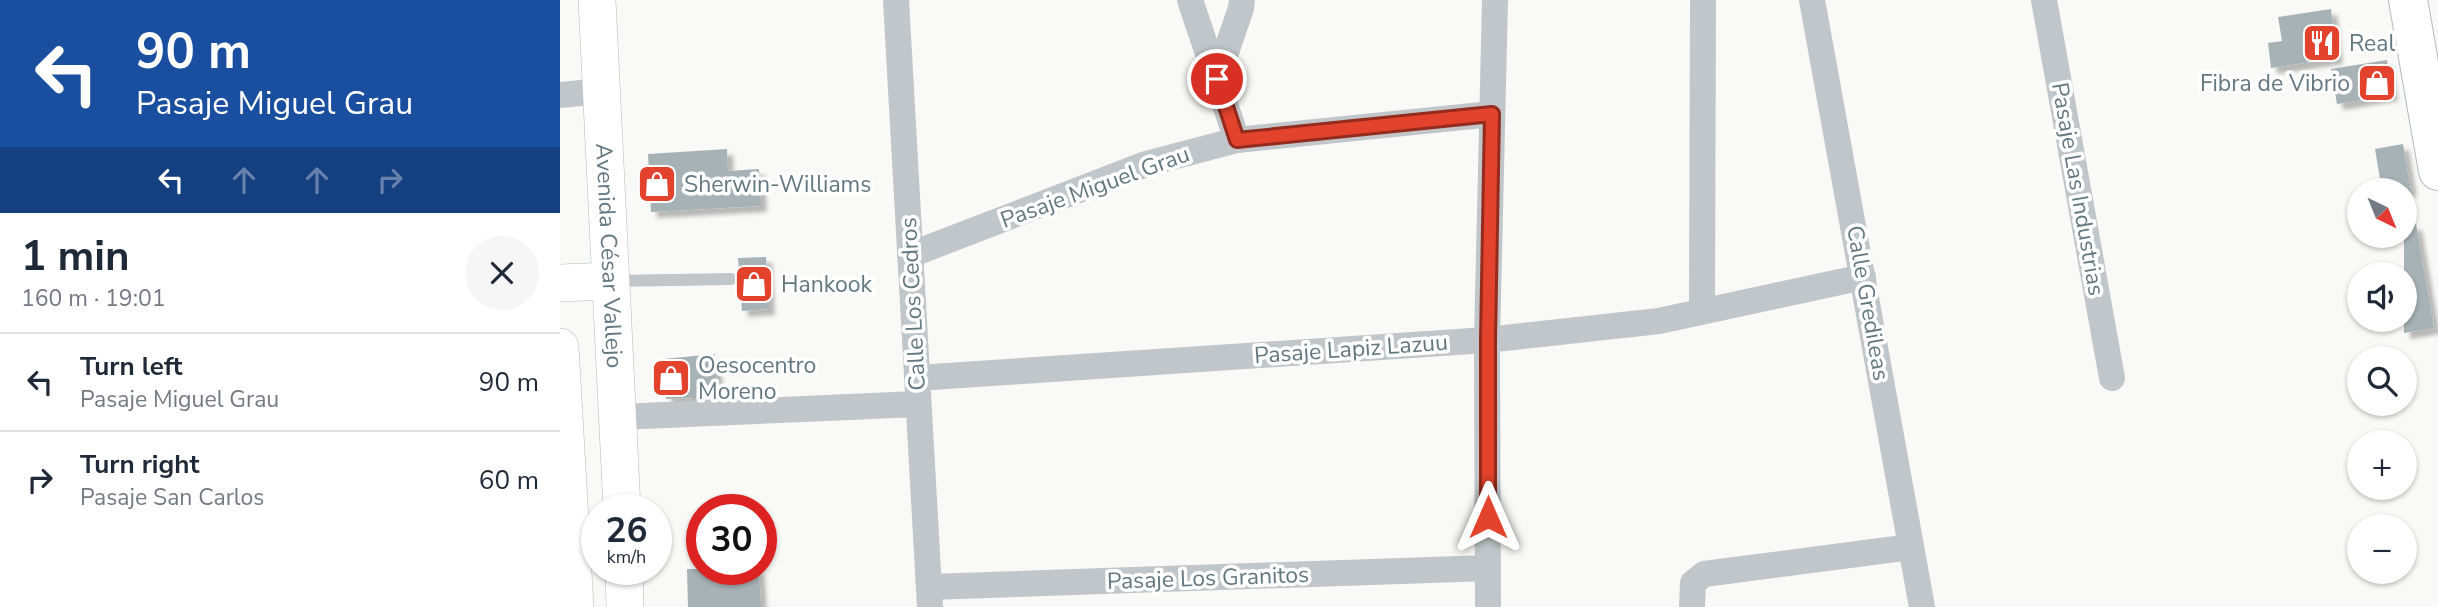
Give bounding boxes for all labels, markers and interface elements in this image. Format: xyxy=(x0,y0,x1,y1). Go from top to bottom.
text: 90 m xyxy=(136,18,251,85)
restaurant icon: Real xyxy=(2301,22,2343,64)
icon: left xyxy=(21,28,112,119)
place label: Real xyxy=(2349,28,2396,59)
pin xyxy=(1187,49,1247,109)
icon: arrive xyxy=(1198,60,1236,98)
shop icon: Fibra de Vibrio xyxy=(2356,62,2398,104)
place label: Fibra de Vibrio xyxy=(2200,68,2350,99)
street label: Pasaje Las Industrias xyxy=(2044,80,2112,298)
text: Pasaje Miguel Grau xyxy=(136,82,413,125)
street label: Pasaje Miguel Grau xyxy=(996,138,1194,236)
street label: Avenida César Vallejo xyxy=(589,142,631,369)
icon: left xyxy=(152,161,190,199)
icon: ahead xyxy=(225,161,263,199)
icon: ahead xyxy=(298,161,336,199)
icon: right xyxy=(371,161,409,199)
shop icon: Sherwin-Williams xyxy=(636,163,678,205)
place label: Sherwin-Williams xyxy=(684,169,871,200)
north arrow xyxy=(2347,178,2417,248)
map controls xyxy=(2347,178,2417,584)
street label: Calle Los Cedros xyxy=(893,217,933,391)
street label: Calle Gredileas xyxy=(1839,223,1897,383)
text: 1 min xyxy=(21,228,130,285)
button: close xyxy=(465,236,539,310)
button: sound xyxy=(2347,262,2417,332)
shop icon: Hankook xyxy=(733,263,775,305)
place label: Hankook xyxy=(781,269,873,300)
text: 160 m · 19:01 xyxy=(21,283,166,314)
street label: Pasaje Lapiz Lazuu xyxy=(1253,327,1449,371)
button: search xyxy=(2347,346,2417,416)
text: Turn left xyxy=(80,349,183,384)
place label: Oesocentro Moreno xyxy=(698,350,816,407)
shop icon: Oesocentro Moreno xyxy=(650,357,692,399)
icon: left xyxy=(21,363,59,401)
text: 90 m xyxy=(479,365,539,400)
text: Pasaje Miguel Grau xyxy=(80,384,279,415)
button: + xyxy=(2347,430,2417,500)
text: Turn right xyxy=(80,447,199,482)
icon: right xyxy=(21,461,59,499)
text: 60 m xyxy=(479,463,539,498)
position arrow xyxy=(1451,480,1525,554)
text: Pasaje San Carlos xyxy=(80,482,264,513)
speed limit sign: 30 xyxy=(686,494,777,585)
text: 26 xyxy=(605,507,648,554)
button: − xyxy=(2347,514,2417,584)
text: km/h xyxy=(607,545,646,569)
street label: Pasaje Los Granitos xyxy=(1106,559,1310,597)

